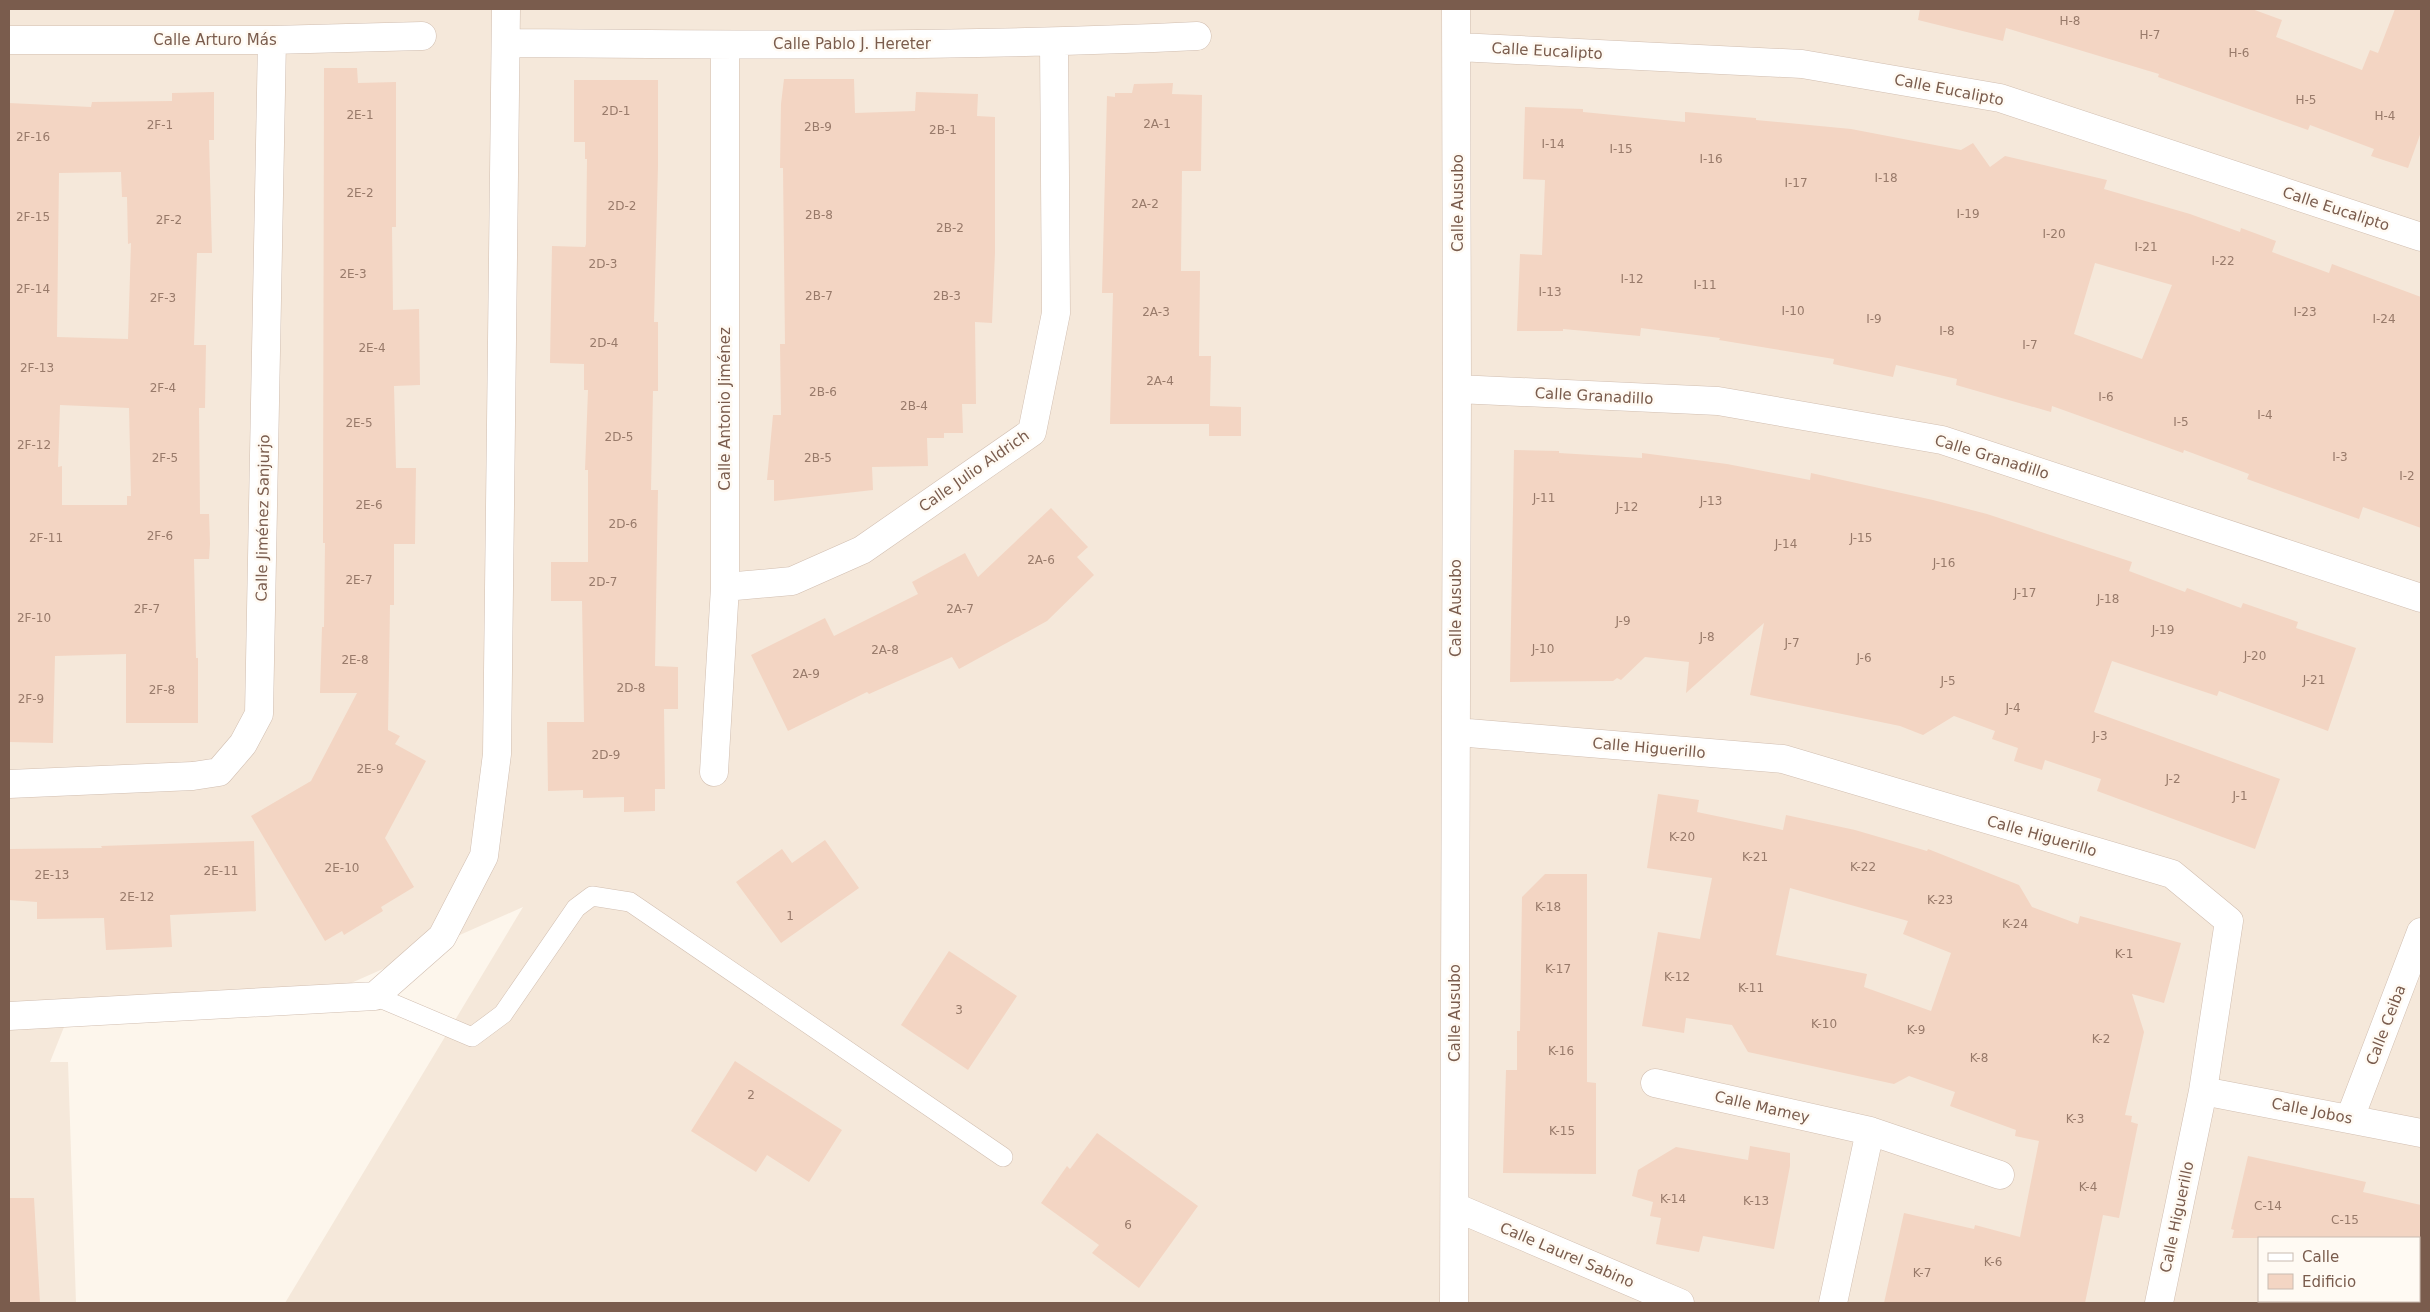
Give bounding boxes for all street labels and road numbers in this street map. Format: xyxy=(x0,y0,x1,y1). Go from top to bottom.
street label: Calle Arturo Más xyxy=(153,31,277,49)
street label: Calle Pablo J. Hereter xyxy=(773,35,932,53)
street label: Calle Eucalipto xyxy=(1491,39,1603,63)
street label: Calle Eucalipto xyxy=(1893,71,2005,109)
street label: Calle Ausubo xyxy=(1449,154,1467,252)
street label: Calle Eucalipto xyxy=(2280,183,2392,235)
street label: Calle Antonio Jiménez xyxy=(716,327,734,491)
street label: Calle Granadillo xyxy=(1534,384,1654,408)
street label: Calle Julio Aldrich xyxy=(915,426,1033,516)
street label: Calle Granadillo xyxy=(1933,431,2051,483)
street label: Calle Jiménez Sanjurjo xyxy=(253,434,273,602)
street label: Calle Ausubo xyxy=(1447,559,1465,657)
street label: Calle Higuerillo xyxy=(1592,734,1706,762)
street label: Calle Higuerillo xyxy=(1985,812,2099,860)
street label: Calle Ausubo xyxy=(1446,964,1464,1062)
street label: Calle Ceiba xyxy=(2362,982,2410,1068)
street label: Calle Mamey xyxy=(1713,1087,1811,1127)
street label: Calle Jobos xyxy=(2270,1094,2354,1128)
street label: Calle Higuerillo xyxy=(2156,1160,2198,1274)
street label: Calle Laurel Sabino xyxy=(1497,1219,1637,1291)

